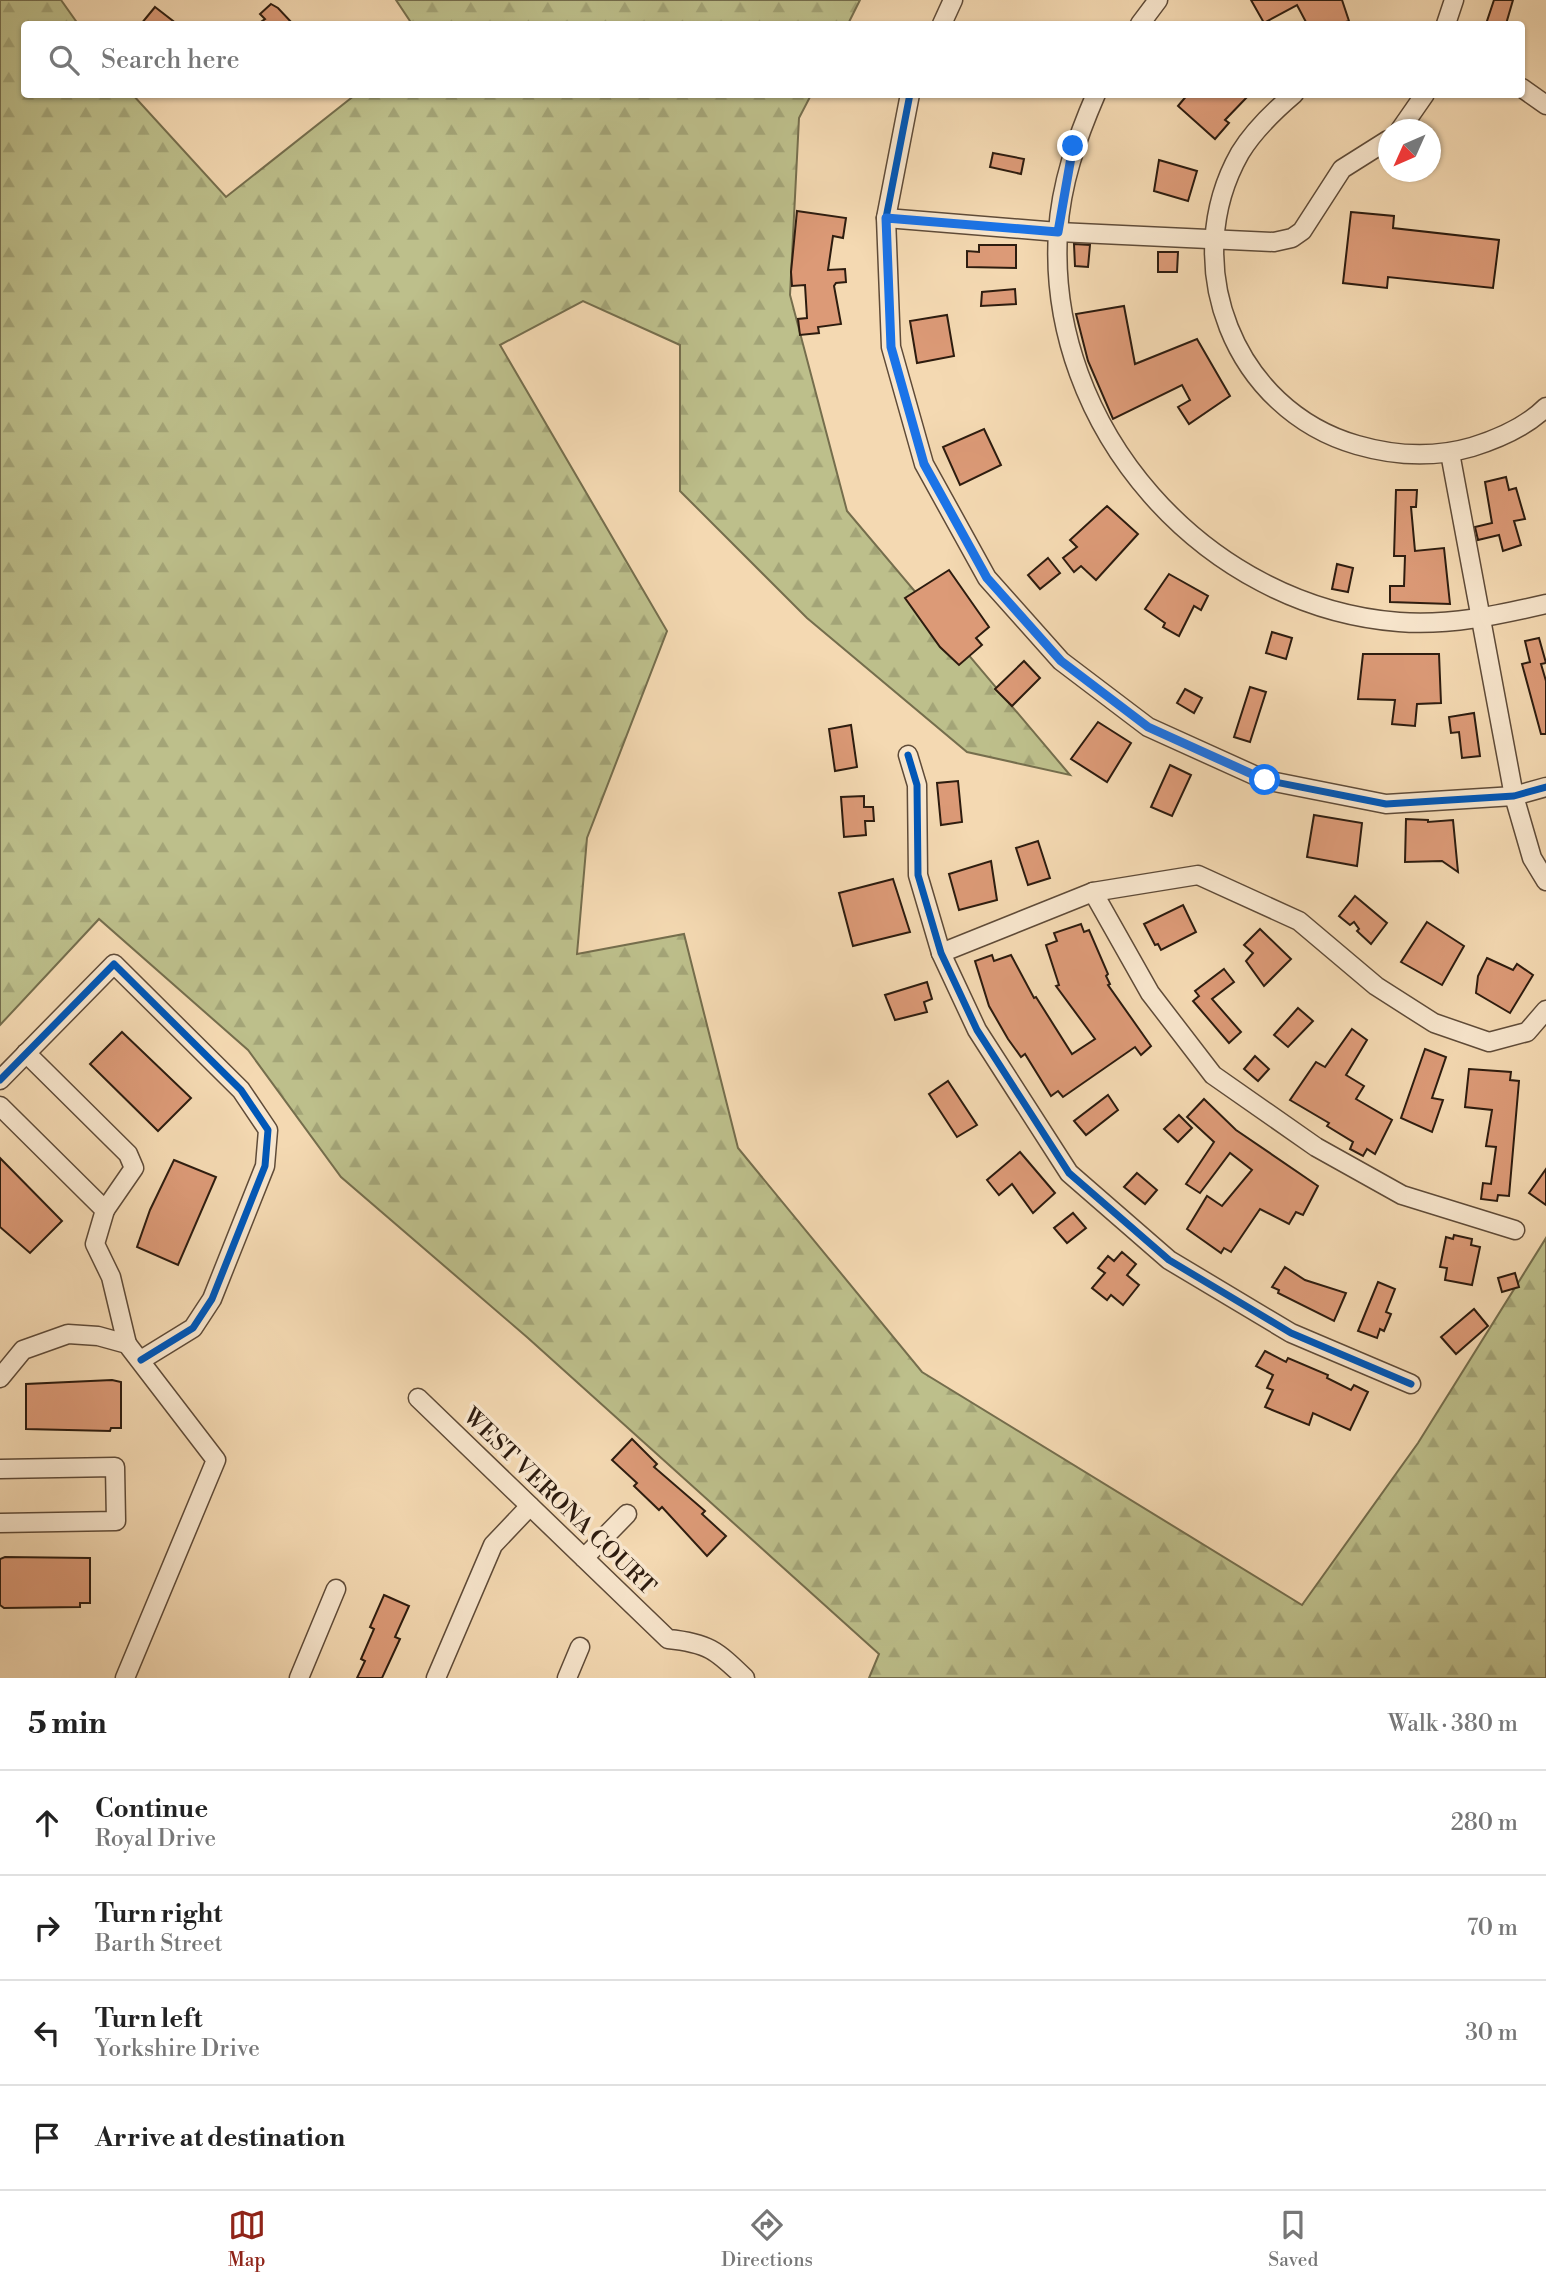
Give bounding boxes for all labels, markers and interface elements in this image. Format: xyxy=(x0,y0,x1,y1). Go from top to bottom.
search box xyxy=(21,21,1525,98)
icon: search xyxy=(45,41,83,79)
text: Search here xyxy=(101,44,240,76)
north arrow xyxy=(1378,119,1441,182)
route end xyxy=(1057,130,1088,161)
route start xyxy=(1249,764,1280,795)
street label: WEST VERONA COURT xyxy=(457,1402,661,1601)
text: 5 min xyxy=(28,1705,107,1743)
text: Walk · 380 m xyxy=(1388,1710,1518,1738)
text: Continue xyxy=(95,1793,208,1825)
icon: ahead xyxy=(28,1804,66,1842)
text: 280 m xyxy=(1451,1809,1518,1837)
text: Royal Drive xyxy=(95,1825,216,1853)
text: Turn right xyxy=(95,1898,223,1930)
icon: right xyxy=(28,1909,66,1947)
text: 70 m xyxy=(1467,1914,1518,1942)
text: Barth Street xyxy=(95,1930,223,1958)
text: Turn left xyxy=(95,2003,203,2035)
icon: left xyxy=(28,2014,66,2052)
text: 30 m xyxy=(1465,2019,1518,2047)
text: Yorkshire Drive xyxy=(95,2035,260,2063)
icon: arrive xyxy=(28,2119,66,2157)
text: Arrive at destination xyxy=(95,2122,345,2154)
tab: Map xyxy=(228,2206,266,2272)
tab: Directions xyxy=(721,2206,813,2272)
tab: Saved xyxy=(1268,2206,1318,2272)

